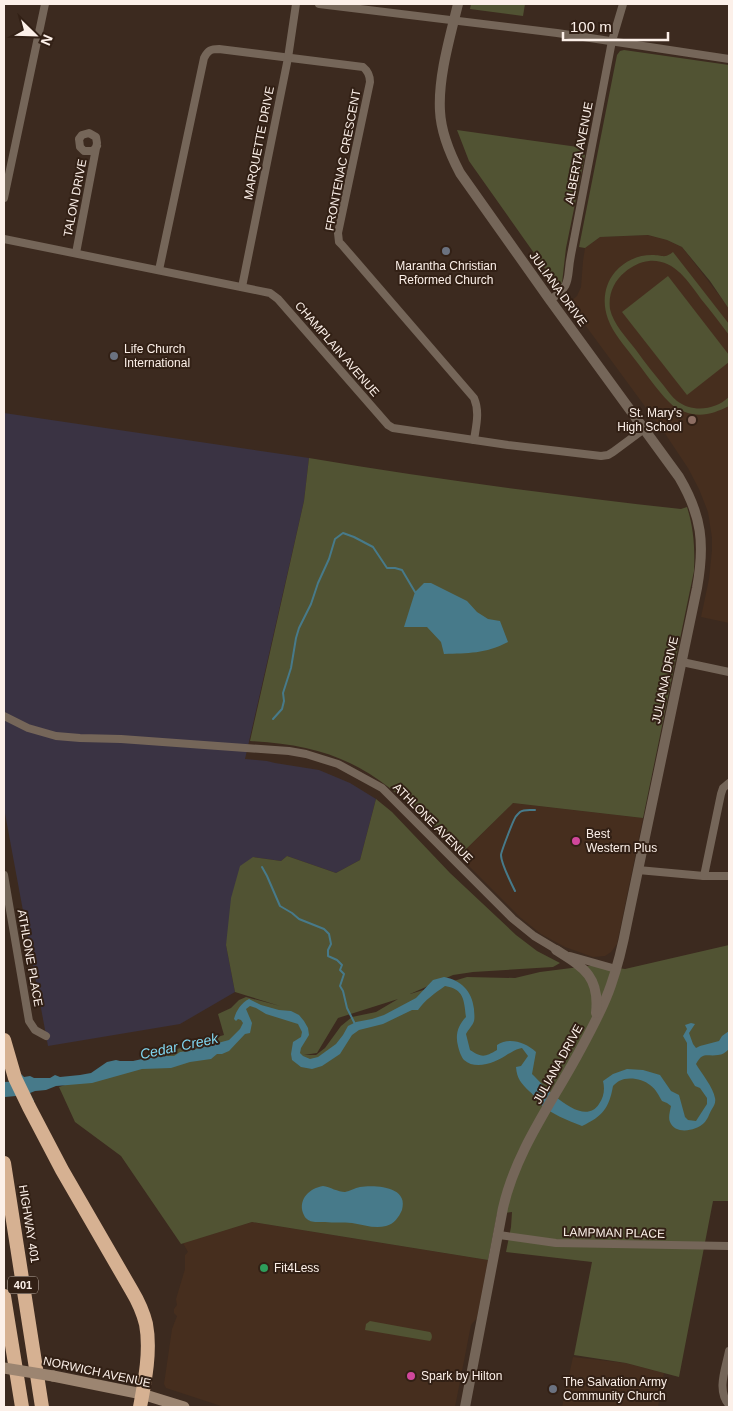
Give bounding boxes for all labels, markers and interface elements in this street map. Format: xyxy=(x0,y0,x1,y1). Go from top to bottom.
north arrow xyxy=(10,10,60,60)
scale bar xyxy=(563,10,668,42)
text: 100 m xyxy=(570,18,612,35)
text: N xyxy=(38,32,56,48)
street label: MARQUETTE DRIVE xyxy=(241,85,277,201)
street label: FRONTENAC CRESCENT xyxy=(322,87,364,232)
street label: ALBERTA AVENUE xyxy=(562,101,596,205)
street label: TALON DRIVE xyxy=(61,158,89,238)
marker: Marantha Christian Reformed Church xyxy=(440,245,452,257)
street label: JULIANA DRIVE xyxy=(526,249,590,329)
place label: Marantha Christian Reformed Church xyxy=(395,259,497,287)
street label: CHAMPLAIN AVENUE xyxy=(292,299,382,399)
place label: Life Church International xyxy=(124,342,190,370)
marker: Life Church International xyxy=(108,350,120,362)
place label: St. Mary's High School xyxy=(617,406,682,434)
marker: St. Mary's High School xyxy=(686,414,698,426)
street label: JULIANA DRIVE xyxy=(649,635,681,725)
street label: ATHLONE AVENUE xyxy=(390,780,476,866)
place label: Best Western Plus xyxy=(586,827,657,855)
marker: Best Western Plus xyxy=(570,835,582,847)
street label: ATHLONE PLACE xyxy=(15,908,45,1008)
street label: JULIANA DRIVE xyxy=(530,1022,586,1106)
water label: Cedar Creek xyxy=(139,1030,220,1062)
street label: HIGHWAY 401 xyxy=(16,1184,42,1264)
street label: LAMPMAN PLACE xyxy=(563,1225,665,1241)
place label: Fit4Less xyxy=(274,1261,319,1275)
marker: Fit4Less xyxy=(258,1262,270,1274)
road number: 401 xyxy=(8,1276,38,1294)
street label: NORWICH AVENUE xyxy=(42,1354,152,1390)
place label: Spark by Hilton xyxy=(421,1369,502,1383)
marker: Spark by Hilton xyxy=(405,1370,417,1382)
place label: The Salvation Army Community Church xyxy=(563,1375,667,1403)
marker: The Salvation Army Community Church xyxy=(547,1383,559,1395)

